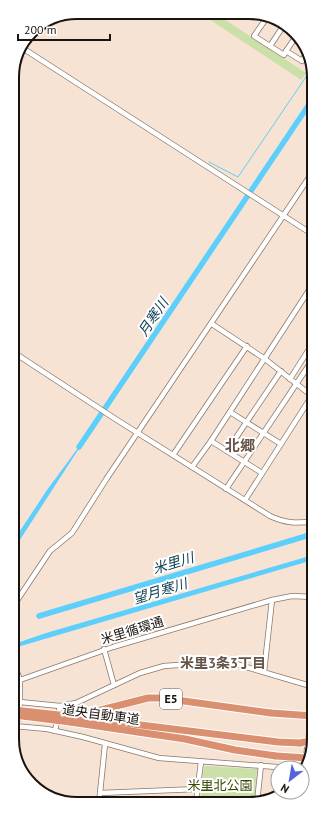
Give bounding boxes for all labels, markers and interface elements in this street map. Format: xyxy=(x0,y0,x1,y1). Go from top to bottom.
scale bar xyxy=(18,16,110,42)
text: 200 m xyxy=(24,22,57,37)
water label: 月寒川 xyxy=(134,293,173,339)
district label: 北郷 xyxy=(225,436,255,455)
water label: 米里川 xyxy=(150,548,198,578)
water label: 望月寒川 xyxy=(131,574,191,608)
street label: 米里循環通 xyxy=(99,613,166,648)
district label: 米里3条3丁目 xyxy=(180,654,266,672)
road number: E5 xyxy=(160,689,182,709)
street label: 道央自動車道 xyxy=(61,701,141,728)
north arrow xyxy=(270,760,310,800)
park label: 米里北公園 xyxy=(187,777,253,794)
text: N xyxy=(278,781,292,796)

